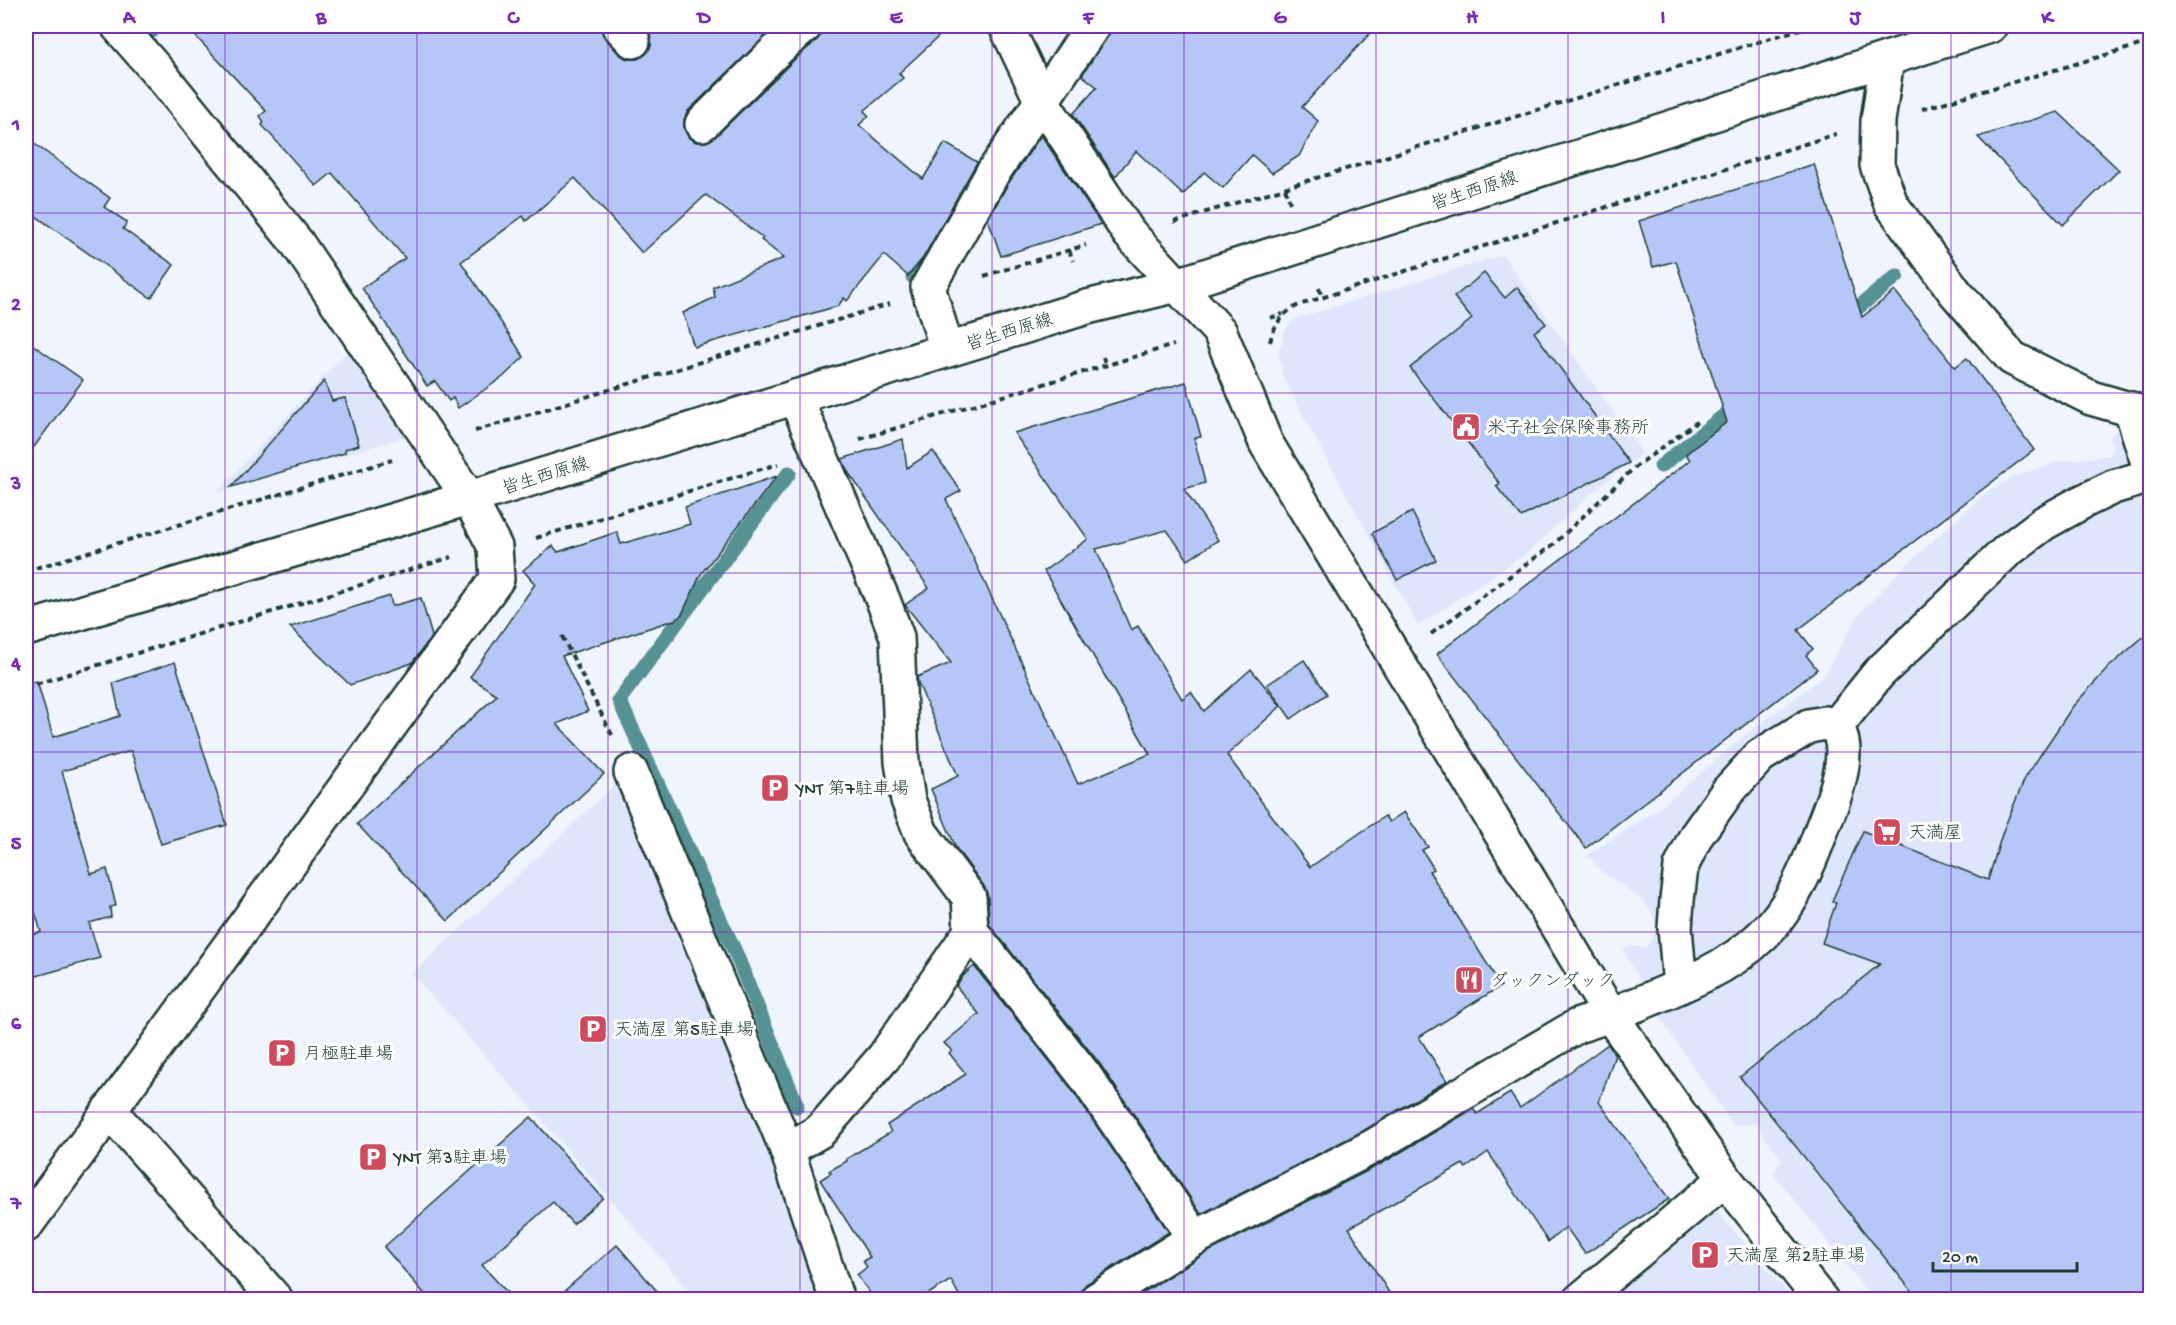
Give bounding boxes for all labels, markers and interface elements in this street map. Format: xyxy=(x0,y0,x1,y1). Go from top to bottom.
text: A xyxy=(122,8,137,31)
text: B xyxy=(315,8,327,31)
text: C xyxy=(507,8,521,31)
text: D xyxy=(695,8,711,31)
text: E xyxy=(890,8,904,31)
text: F xyxy=(1082,8,1095,31)
text: G xyxy=(1274,8,1288,31)
text: H xyxy=(1466,8,1478,31)
text: I xyxy=(1661,8,1666,31)
text: J xyxy=(1849,8,1862,31)
text: K xyxy=(2040,8,2055,31)
text: 1 xyxy=(11,115,20,138)
street label: 皆生西原線 xyxy=(1428,168,1521,216)
text: 2 xyxy=(11,295,21,318)
street label: 皆生西原線 xyxy=(963,309,1056,357)
public building icon: 米子社会保険事務所 xyxy=(1450,411,1482,443)
place label: 米子社会保険事務所 xyxy=(1487,418,1649,440)
street label: 皆生西原線 xyxy=(499,453,592,501)
text: 3 xyxy=(10,474,21,497)
text: 4 xyxy=(10,654,21,677)
parking icon: YNT 第7駐車場 xyxy=(759,772,791,804)
place label: YNT 第7駐車場 xyxy=(794,779,909,801)
supermarket icon: 天満屋 xyxy=(1871,816,1903,848)
place label: 天満屋 xyxy=(1908,823,1962,845)
text: 5 xyxy=(11,834,22,857)
restaurant icon: ダックンダック xyxy=(1453,964,1485,996)
place label: ダックンダック xyxy=(1490,971,1615,993)
parking icon: 天満屋 第5駐車場 xyxy=(577,1013,609,1045)
text: 6 xyxy=(11,1014,22,1037)
place label: 天満屋 第5駐車場 xyxy=(614,1020,754,1042)
parking icon: 月極駐車場 xyxy=(266,1037,298,1069)
place label: 月極駐車場 xyxy=(303,1044,393,1066)
parking icon: YNT 第3駐車場 xyxy=(357,1141,389,1173)
place label: YNT 第3駐車場 xyxy=(392,1148,507,1170)
text: 7 xyxy=(10,1194,23,1217)
scale bar xyxy=(1933,1235,2077,1273)
parking icon: 天満屋 第2駐車場 xyxy=(1689,1239,1721,1271)
place label: 天満屋 第2駐車場 xyxy=(1726,1246,1865,1268)
text: 20 m xyxy=(1942,1248,1978,1269)

